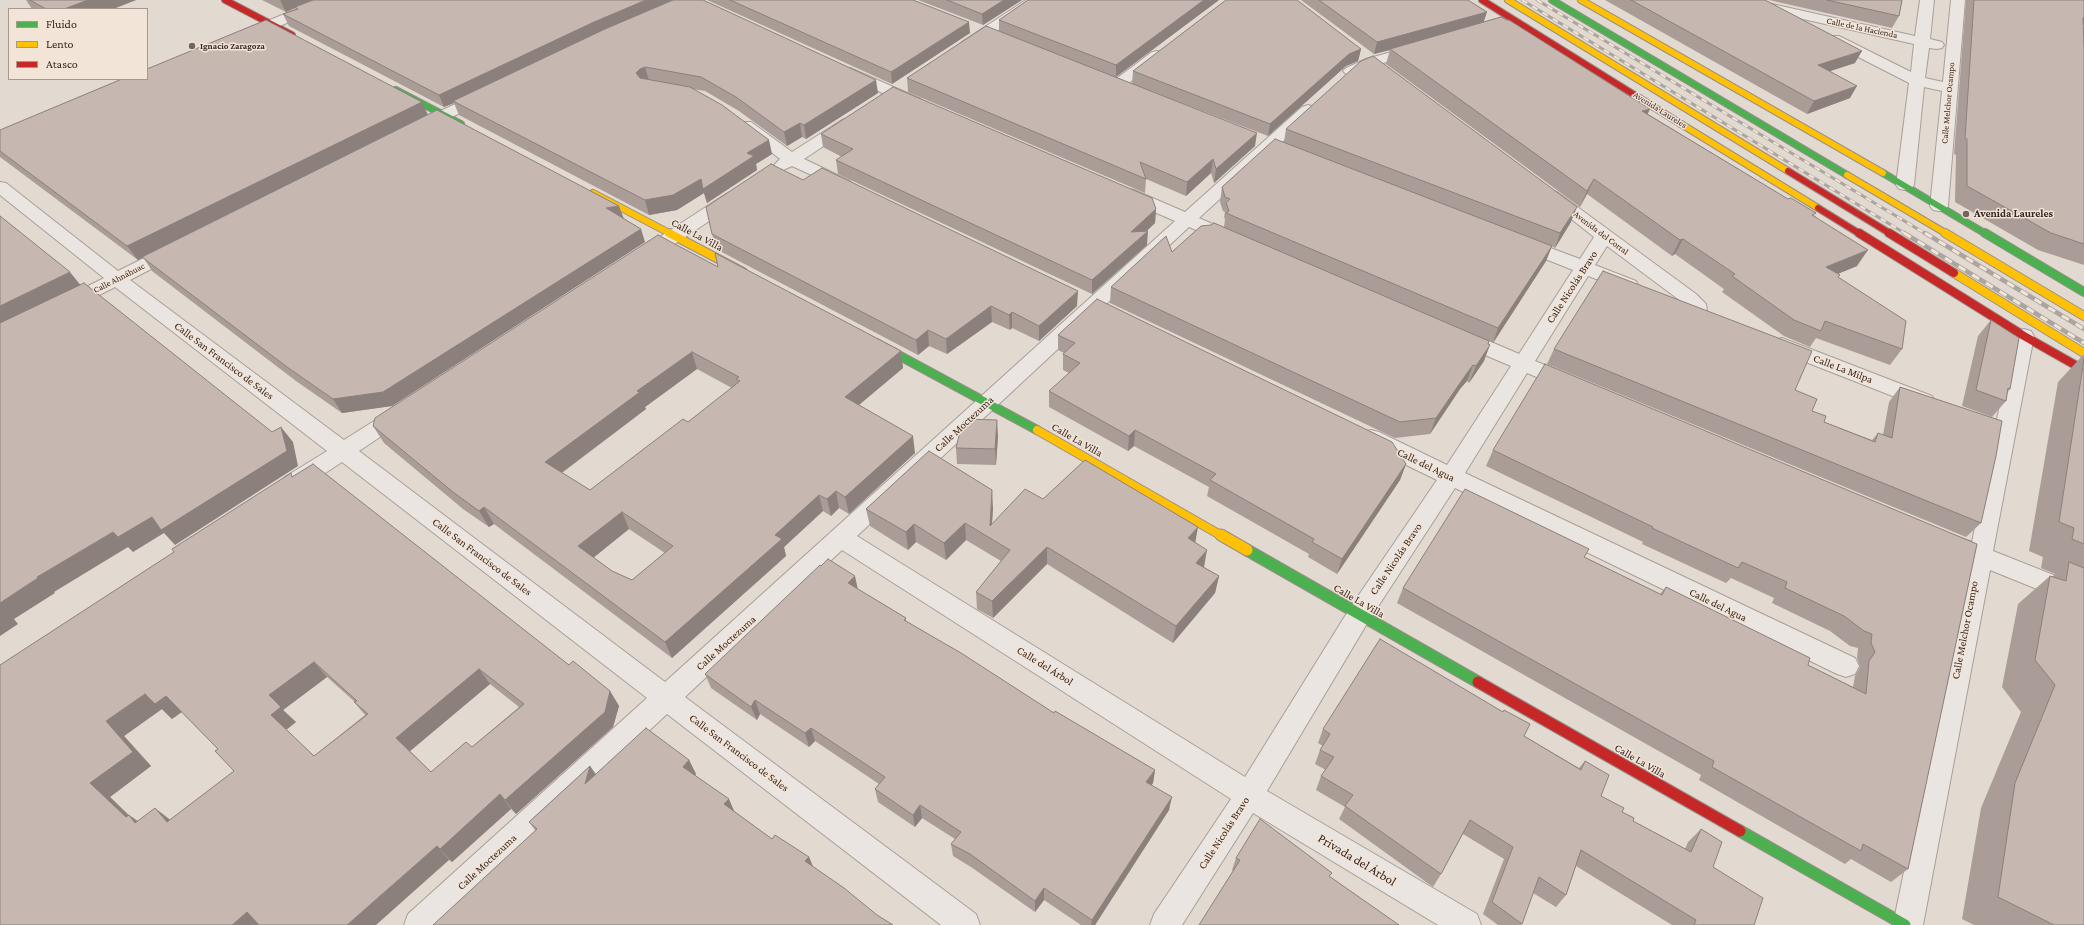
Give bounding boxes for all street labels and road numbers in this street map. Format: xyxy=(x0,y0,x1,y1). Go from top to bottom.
street label: Calle de la Hacienda xyxy=(1826,15,1898,41)
street label: Calle Melchor Ocampo xyxy=(1939,62,1957,144)
street label: Avenida Laureles xyxy=(1631,89,1689,131)
street label: Avenida del Corral xyxy=(1571,209,1631,257)
street label: Calle La Villa xyxy=(669,216,725,254)
street label: Calle Nicolás Bravo xyxy=(1544,248,1600,326)
street label: Calle Ahnáhuac xyxy=(91,260,147,296)
street label: Calle San Francisco de Sales xyxy=(172,319,276,403)
street label: Calle La Milpa xyxy=(1811,352,1875,386)
street label: Calle Moctezuma xyxy=(932,393,996,455)
street label: Calle La Villa xyxy=(1049,420,1105,460)
street label: Calle del Agua xyxy=(1395,445,1457,485)
street label: Calle San Francisco de Sales xyxy=(430,515,534,599)
street label: Calle Nicolás Bravo xyxy=(1367,521,1425,597)
street label: Calle Melchor Ocampo xyxy=(1949,580,1981,680)
street label: Calle La Villa xyxy=(1331,581,1387,621)
street label: Calle del Agua xyxy=(1687,585,1749,625)
street label: Calle Moctezuma xyxy=(693,613,759,673)
street label: Calle del Árbol xyxy=(1014,643,1076,689)
street label: Calle San Francisco de Sales xyxy=(687,711,791,795)
street label: Calle La Villa xyxy=(1612,741,1668,781)
street label: Calle Nicolás Bravo xyxy=(1196,794,1252,872)
street label: Privada del Árbol xyxy=(1315,830,1399,890)
street label: Calle Moctezuma xyxy=(455,831,519,893)

